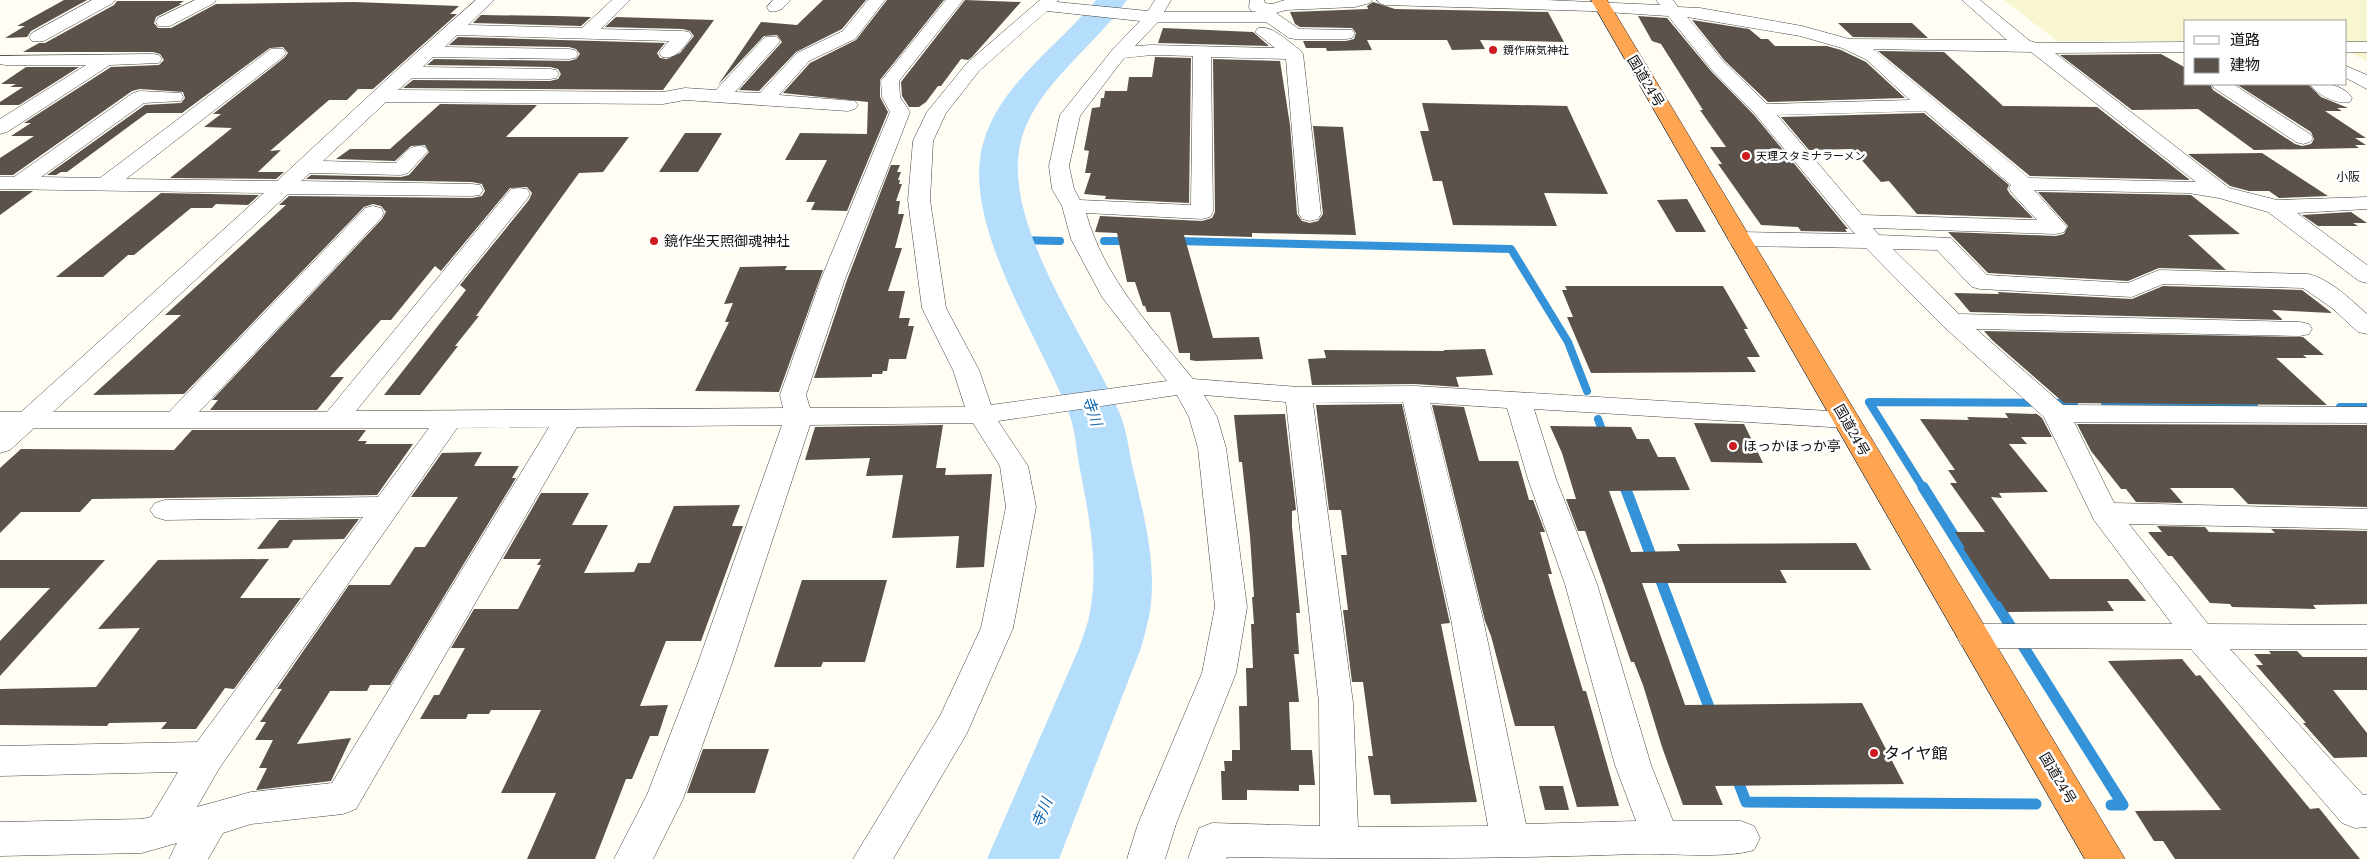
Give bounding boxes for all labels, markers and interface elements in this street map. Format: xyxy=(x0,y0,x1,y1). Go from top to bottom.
legend xyxy=(2184,20,2347,85)
text: 道路 xyxy=(2230,30,2260,49)
place label: 鏡作麻気神社 xyxy=(1503,43,1569,57)
marker: 鏡作麻気神社 xyxy=(1487,44,1499,56)
street label: 国道24号 xyxy=(1624,52,1668,110)
text: 建物 xyxy=(2230,55,2260,74)
place label: 天理スタミナラーメン xyxy=(1756,149,1866,163)
marker: 天理スタミナラーメン xyxy=(1740,150,1752,162)
district label: 小阪 xyxy=(2336,169,2360,184)
place label: 鏡作坐天照御魂神社 xyxy=(664,232,790,250)
marker: 鏡作坐天照御魂神社 xyxy=(648,235,660,247)
water label: 寺川 xyxy=(1079,394,1107,430)
street label: 国道24号 xyxy=(1830,401,1874,459)
place label: ほっかほっか亭 xyxy=(1743,437,1841,455)
marker: ほっかほっか亭 xyxy=(1727,440,1739,452)
place label: タイヤ館 xyxy=(1884,743,1948,763)
marker: タイヤ館 xyxy=(1868,747,1880,759)
street label: 国道24号 xyxy=(2036,749,2080,807)
water label: 寺川 xyxy=(1027,793,1057,830)

